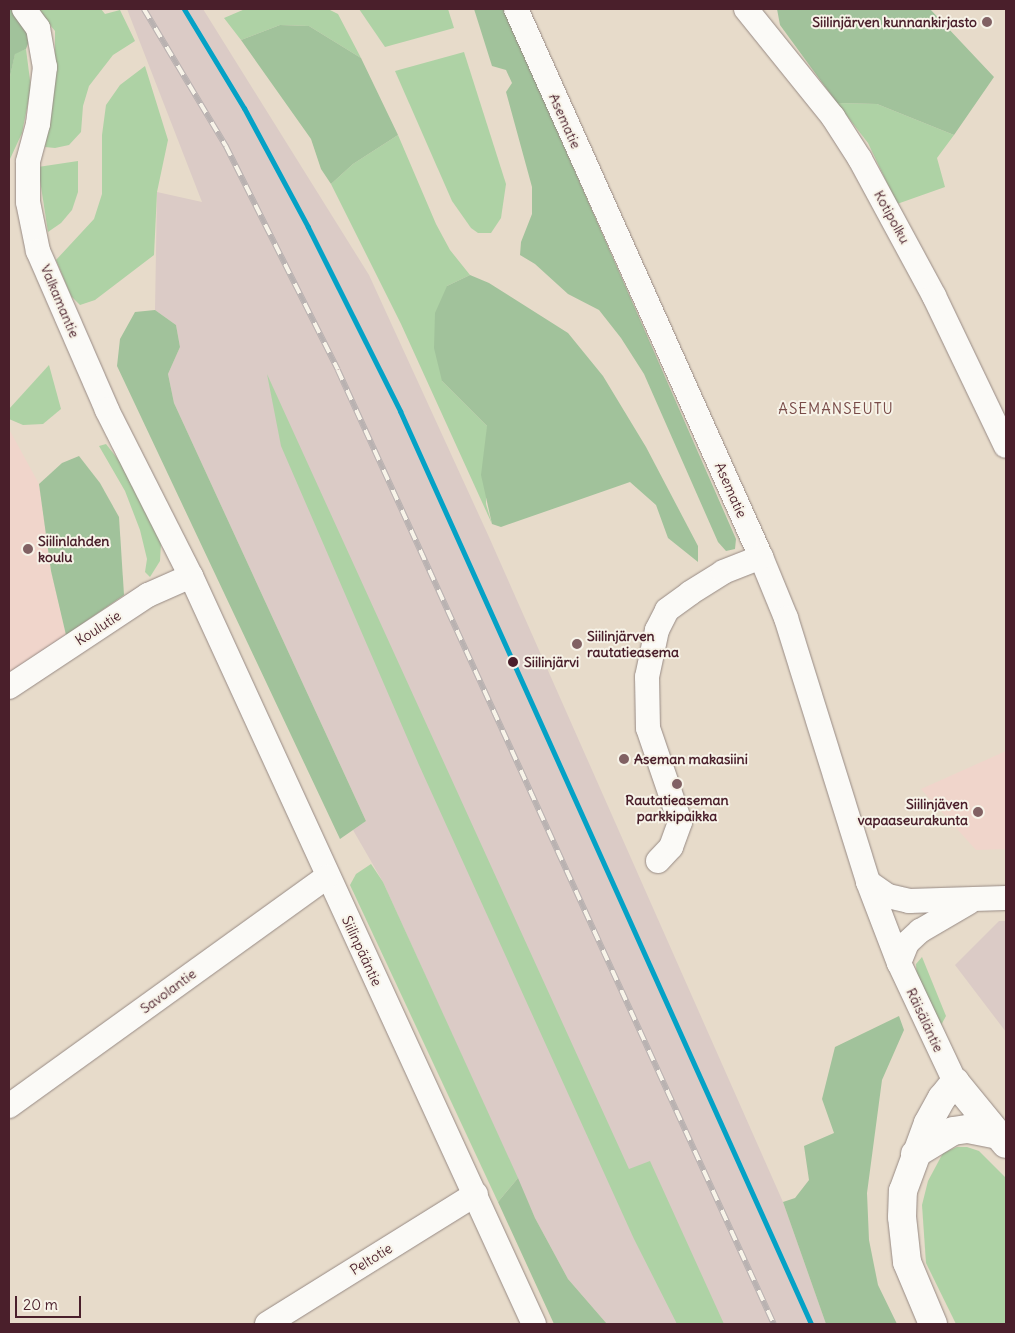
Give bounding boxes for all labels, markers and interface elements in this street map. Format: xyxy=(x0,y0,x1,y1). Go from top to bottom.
place label: Siilinjärven kunnankirjasto xyxy=(812,14,977,30)
marker: Siilinjärven kunnankirjasto xyxy=(981,16,993,28)
street label: Asematie xyxy=(545,91,585,151)
street label: Kotipolku xyxy=(870,187,914,247)
street label: Valkamantie xyxy=(37,262,83,340)
district label: ASEMANSEUTU xyxy=(777,400,895,418)
street label: Asematie xyxy=(711,460,751,520)
place label: Siilinlahden koulu xyxy=(38,533,109,566)
marker: Siilinlahden koulu xyxy=(22,543,34,555)
street label: Koulutie xyxy=(72,607,124,649)
place label: Siilinjärven rautatieasema xyxy=(587,628,679,660)
marker: Siilinjärven rautatieasema xyxy=(571,638,583,650)
place label: Siilinjärvi xyxy=(524,654,579,670)
marker: Siilinjärvi xyxy=(506,655,520,669)
place label: Aseman makasiini xyxy=(634,751,748,767)
marker: Aseman makasiini xyxy=(618,753,630,765)
marker: Rautatieaseman parkkipaikka xyxy=(671,778,683,790)
place label: Rautatieaseman parkkipaikka xyxy=(625,792,729,824)
place label: Siilinjäven vapaaseurakunta xyxy=(858,796,968,829)
marker: Siilinjäven vapaaseurakunta xyxy=(972,806,984,818)
street label: Siilinpääntie xyxy=(338,913,386,989)
street label: Savolantie xyxy=(137,965,199,1017)
street label: Räisäläntie xyxy=(903,985,947,1055)
street label: Peltotie xyxy=(347,1240,395,1278)
scale bar xyxy=(18,1286,84,1318)
text: 20 m xyxy=(23,1295,58,1314)

